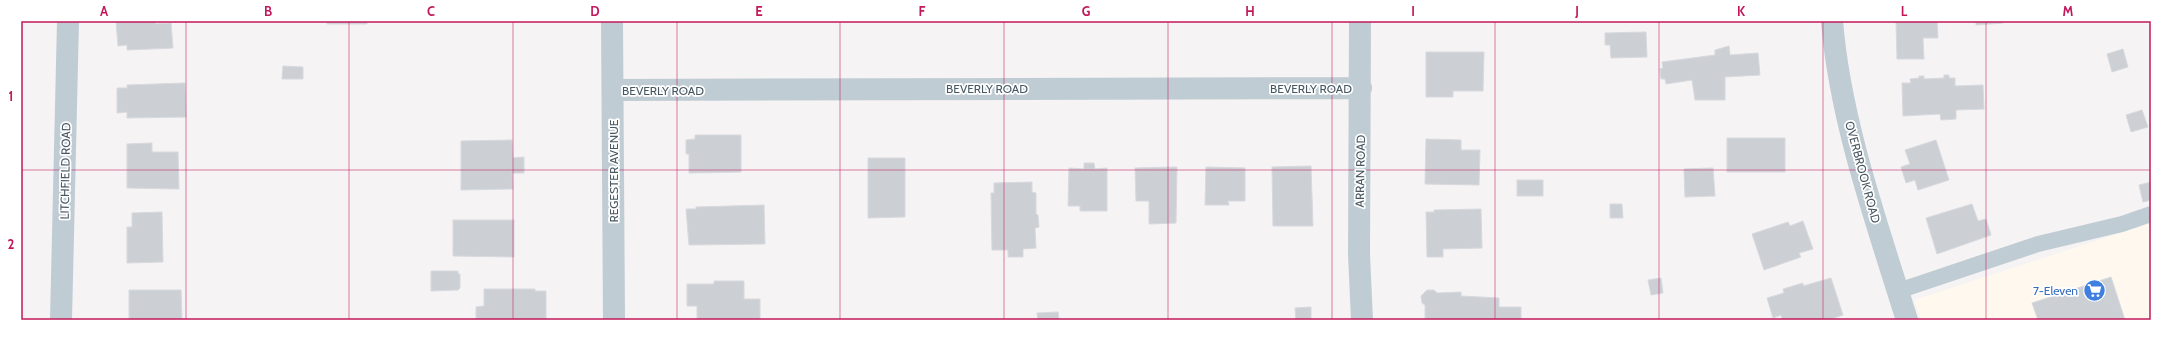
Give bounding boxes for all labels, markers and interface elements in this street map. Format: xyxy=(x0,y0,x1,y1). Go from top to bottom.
text: A xyxy=(100,3,109,19)
text: B xyxy=(264,3,272,19)
text: C xyxy=(427,3,435,19)
text: D xyxy=(590,3,600,19)
text: E xyxy=(755,3,763,19)
text: F xyxy=(919,3,926,19)
text: G xyxy=(1082,3,1091,19)
text: H xyxy=(1245,3,1255,19)
text: I xyxy=(1411,3,1415,19)
text: J xyxy=(1574,3,1579,19)
text: K xyxy=(1737,3,1746,19)
text: L xyxy=(1901,3,1908,19)
text: M xyxy=(2063,3,2074,19)
street label: BEVERLY ROAD xyxy=(946,81,1028,96)
street label: BEVERLY ROAD xyxy=(1270,81,1352,96)
street label: BEVERLY ROAD xyxy=(622,83,704,98)
text: 1 xyxy=(9,88,13,104)
street label: REGESTER AVENUE xyxy=(606,119,621,223)
street label: OVERBROOK ROAD xyxy=(1842,119,1884,225)
street label: LITCHFIELD ROAD xyxy=(57,122,73,220)
street label: ARRAN ROAD xyxy=(1352,134,1368,208)
text: 2 xyxy=(8,236,15,252)
supermarket icon: 7-Eleven xyxy=(2081,277,2107,303)
place label: 7-Eleven xyxy=(2033,283,2078,298)

